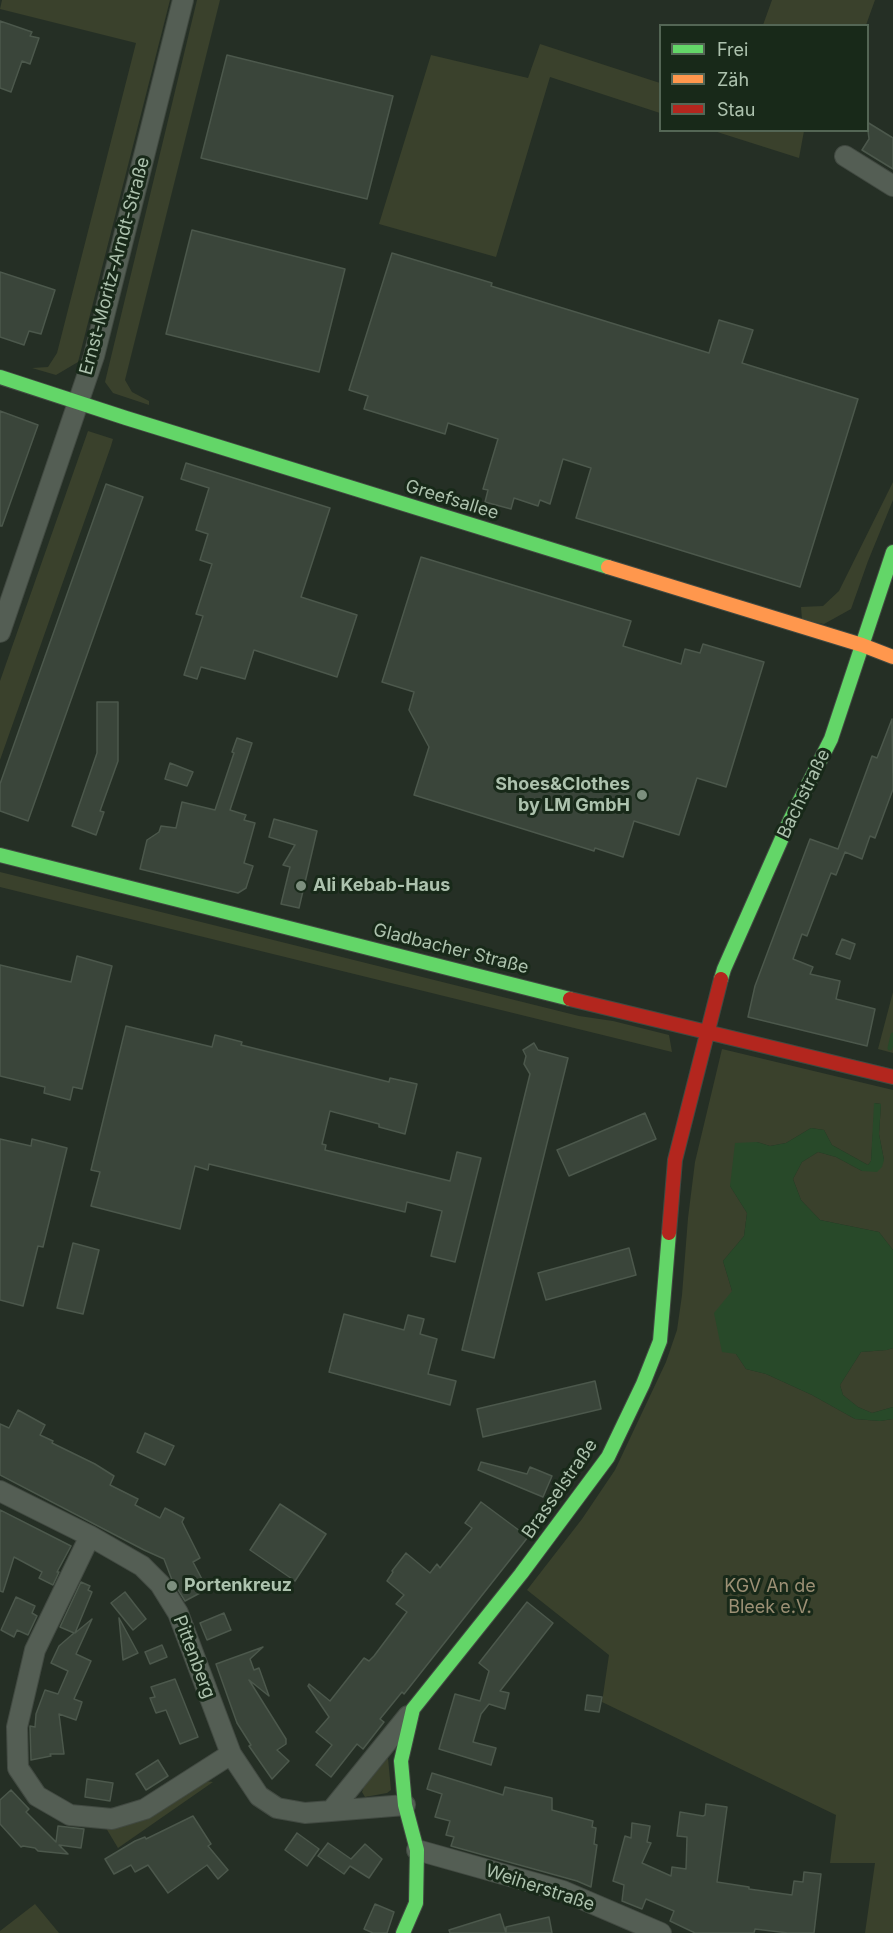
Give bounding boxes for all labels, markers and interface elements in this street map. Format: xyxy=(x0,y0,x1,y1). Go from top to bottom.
legend xyxy=(659,24,869,132)
text: Frei xyxy=(717,39,748,60)
text: Zäh xyxy=(717,69,749,90)
text: Stau xyxy=(717,99,755,120)
street label: Ernst-Moritz-Arndt-Straße xyxy=(75,155,155,377)
street label: Greefsallee xyxy=(403,476,501,524)
street label: Bachstraße xyxy=(773,746,835,842)
place label: Shoes&Clothes by LM GmbH xyxy=(495,774,630,816)
marker: Shoes&Clothes by LM GmbH xyxy=(635,788,649,802)
place label: Ali Kebab-Haus xyxy=(313,875,450,897)
marker: Ali Kebab-Haus xyxy=(294,879,308,893)
street label: Gladbacher Straße xyxy=(371,919,531,979)
street label: Brasselstraße xyxy=(518,1435,602,1543)
place label: Portenkreuz xyxy=(184,1575,292,1597)
park label: KGV An de Bleek e.V. xyxy=(724,1576,816,1618)
marker: Portenkreuz xyxy=(165,1579,179,1593)
street label: Pittenberg xyxy=(168,1612,220,1702)
street label: Weiherstraße xyxy=(483,1860,597,1916)

